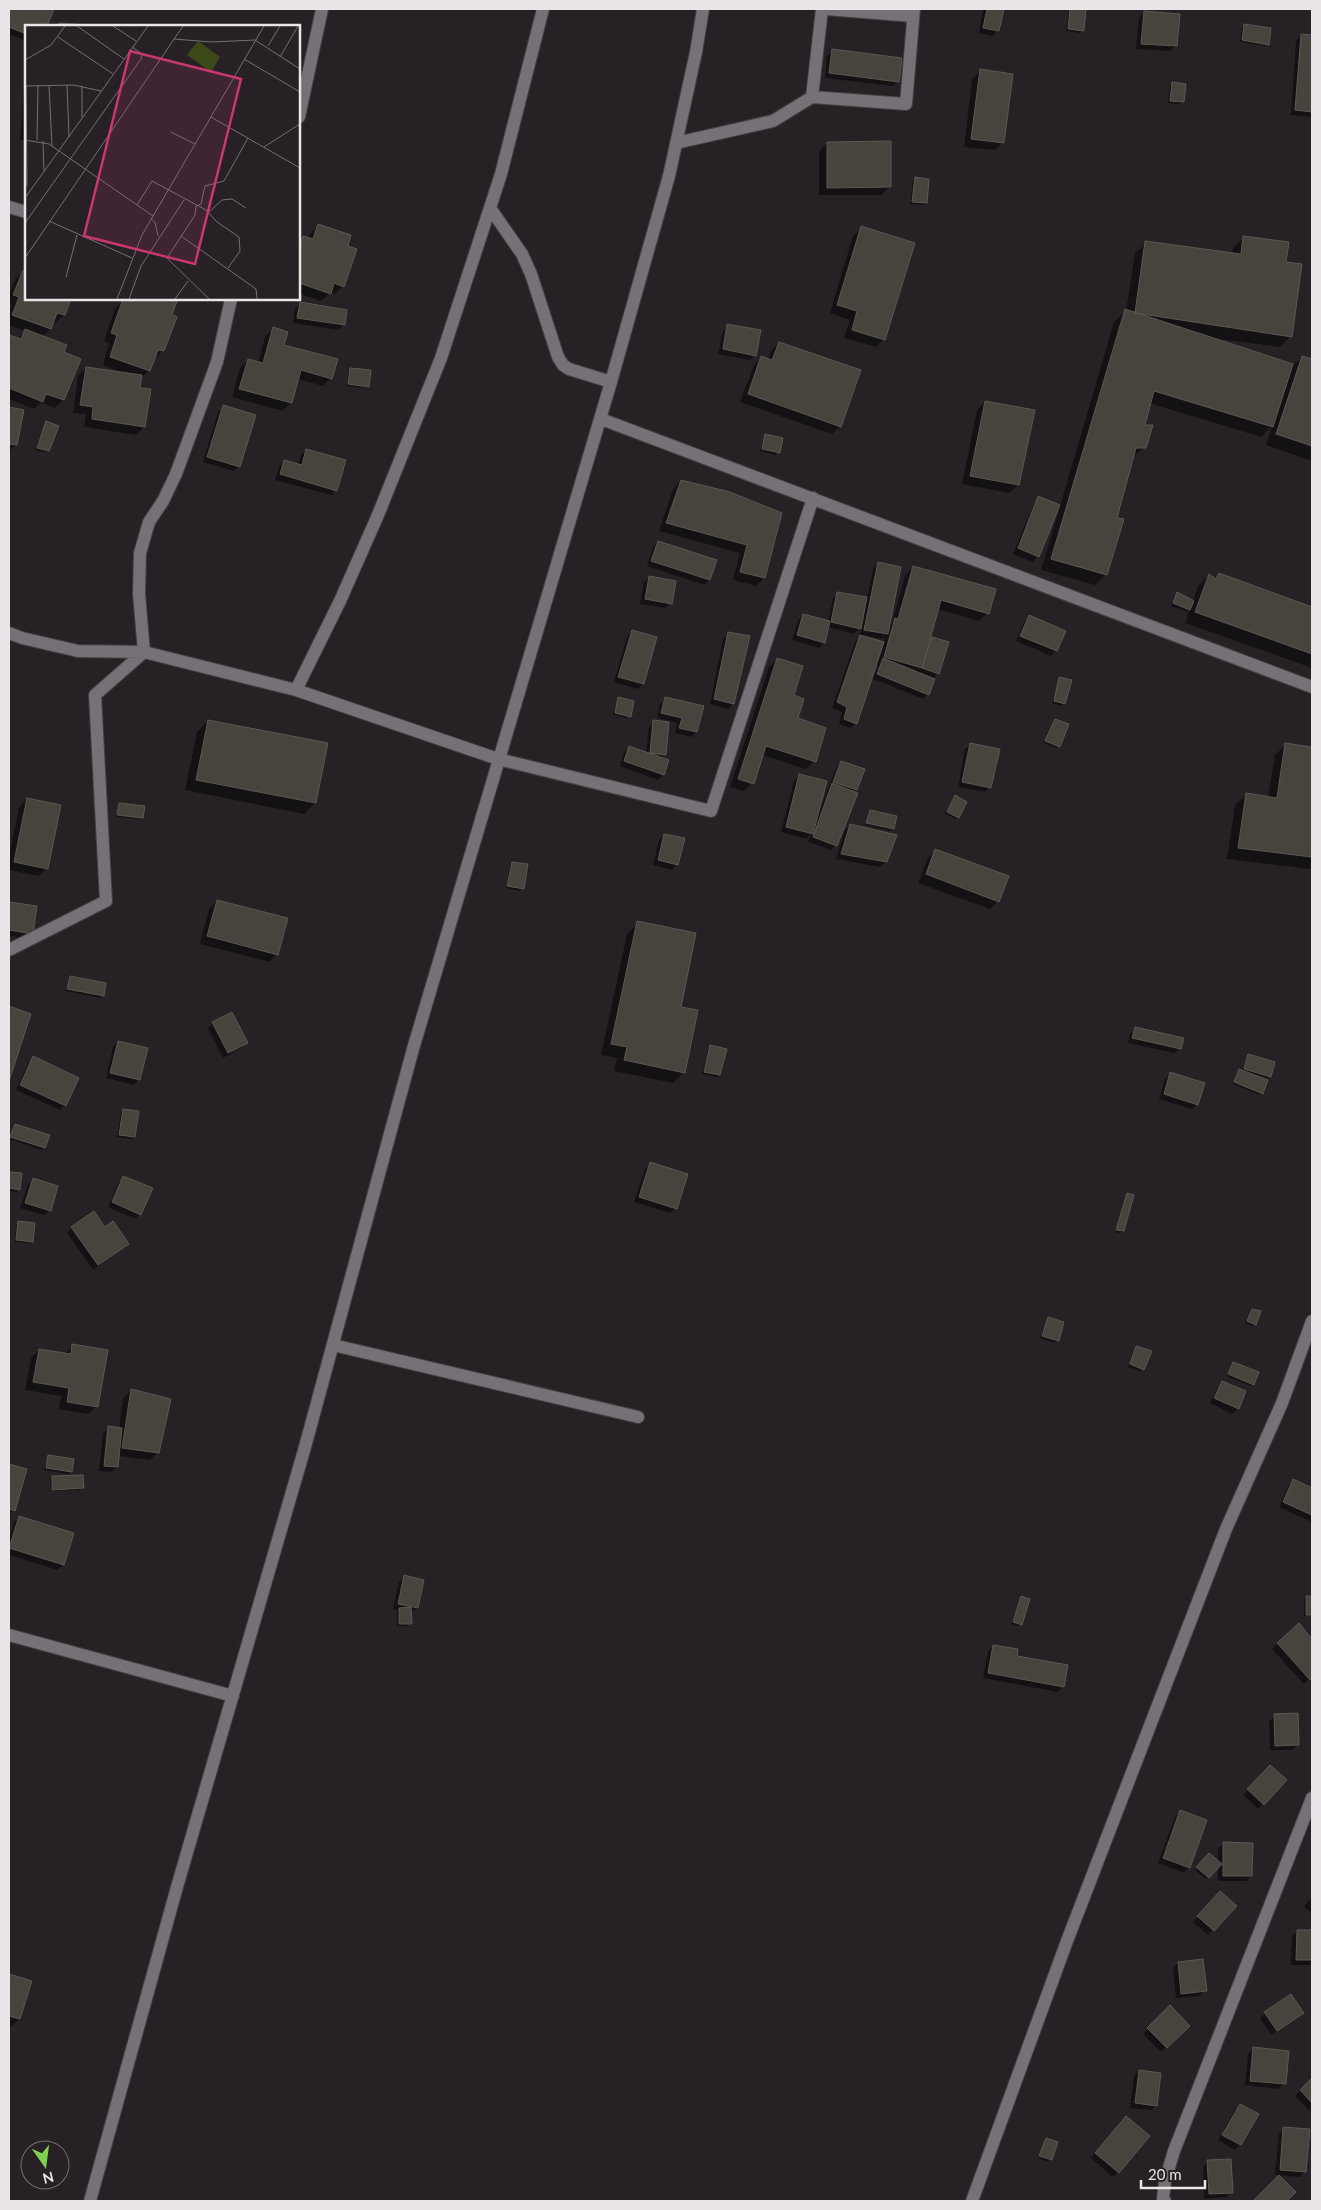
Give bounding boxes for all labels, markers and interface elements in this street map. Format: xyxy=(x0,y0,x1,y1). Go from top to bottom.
inset map xyxy=(25,25,300,300)
north arrow xyxy=(20,2140,70,2190)
scale bar xyxy=(1141,2158,1205,2190)
text: 20 m xyxy=(1148,2165,1182,2183)
text: N xyxy=(41,2169,56,2188)

